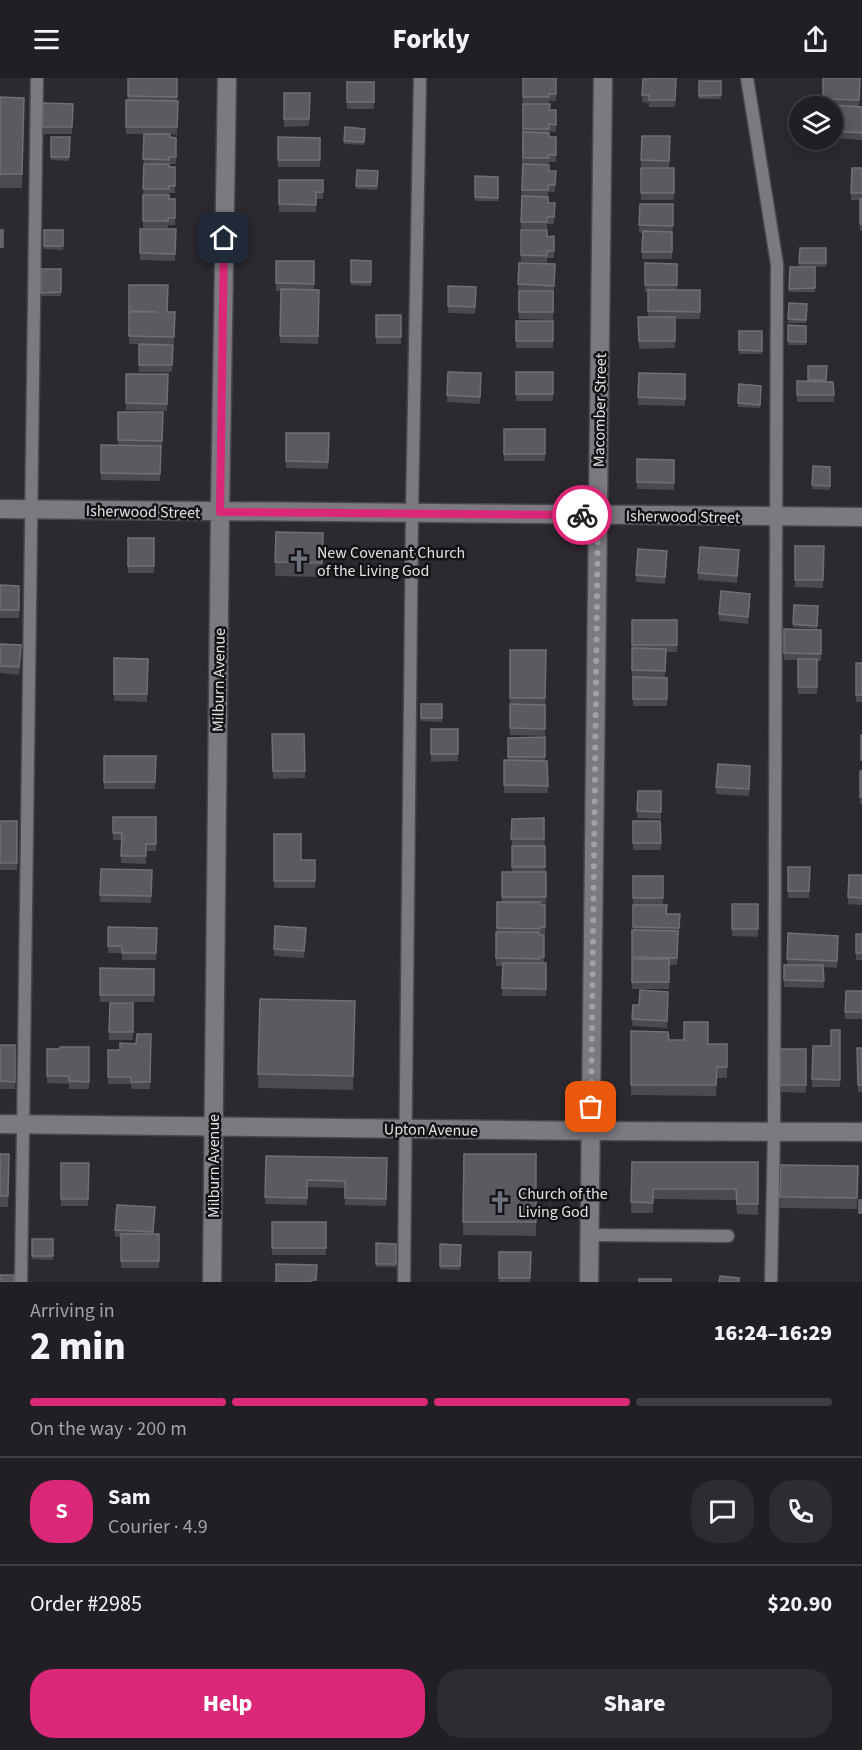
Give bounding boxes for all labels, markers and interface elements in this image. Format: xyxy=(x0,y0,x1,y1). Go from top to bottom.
text: Forkly xyxy=(392,20,470,59)
icon: menu xyxy=(30,23,63,56)
icon: share xyxy=(799,23,832,56)
map controls xyxy=(789,96,843,150)
button: layers xyxy=(789,96,843,150)
pin xyxy=(198,212,249,263)
icon: home xyxy=(207,221,240,254)
street label: Macomber Street xyxy=(588,352,612,467)
courier xyxy=(552,485,612,545)
icon: bike xyxy=(566,499,599,532)
street label: Isherwood Street xyxy=(86,500,201,524)
street label: Isherwood Street xyxy=(626,505,741,529)
place label: New Covenant Church of the Living God xyxy=(317,542,465,582)
church icon: New Covenant Church of the Living God xyxy=(286,548,312,574)
street label: Milburn Avenue xyxy=(207,628,231,732)
pin xyxy=(565,1081,616,1132)
icon: bag xyxy=(574,1090,607,1123)
street label: Milburn Avenue xyxy=(203,1114,225,1218)
street label: Upton Avenue xyxy=(384,1118,478,1142)
place label: Church of the Living God xyxy=(518,1183,608,1223)
church icon: Church of the Living God xyxy=(487,1189,513,1215)
text: Arriving in xyxy=(30,1297,115,1325)
text: 16:24–16:29 xyxy=(714,1317,832,1349)
text: 2 min xyxy=(30,1319,126,1375)
text: On the way · 200 m xyxy=(30,1415,187,1443)
button: chat xyxy=(691,1480,754,1543)
button: phone xyxy=(769,1480,832,1543)
text: Sam xyxy=(108,1481,151,1513)
text: S xyxy=(55,1495,68,1527)
text: Courier · 4.9 xyxy=(108,1513,208,1541)
text: Order #2985 xyxy=(30,1588,142,1620)
text: $20.90 xyxy=(767,1588,832,1620)
button: Help xyxy=(30,1669,425,1738)
button: Share xyxy=(437,1669,832,1738)

